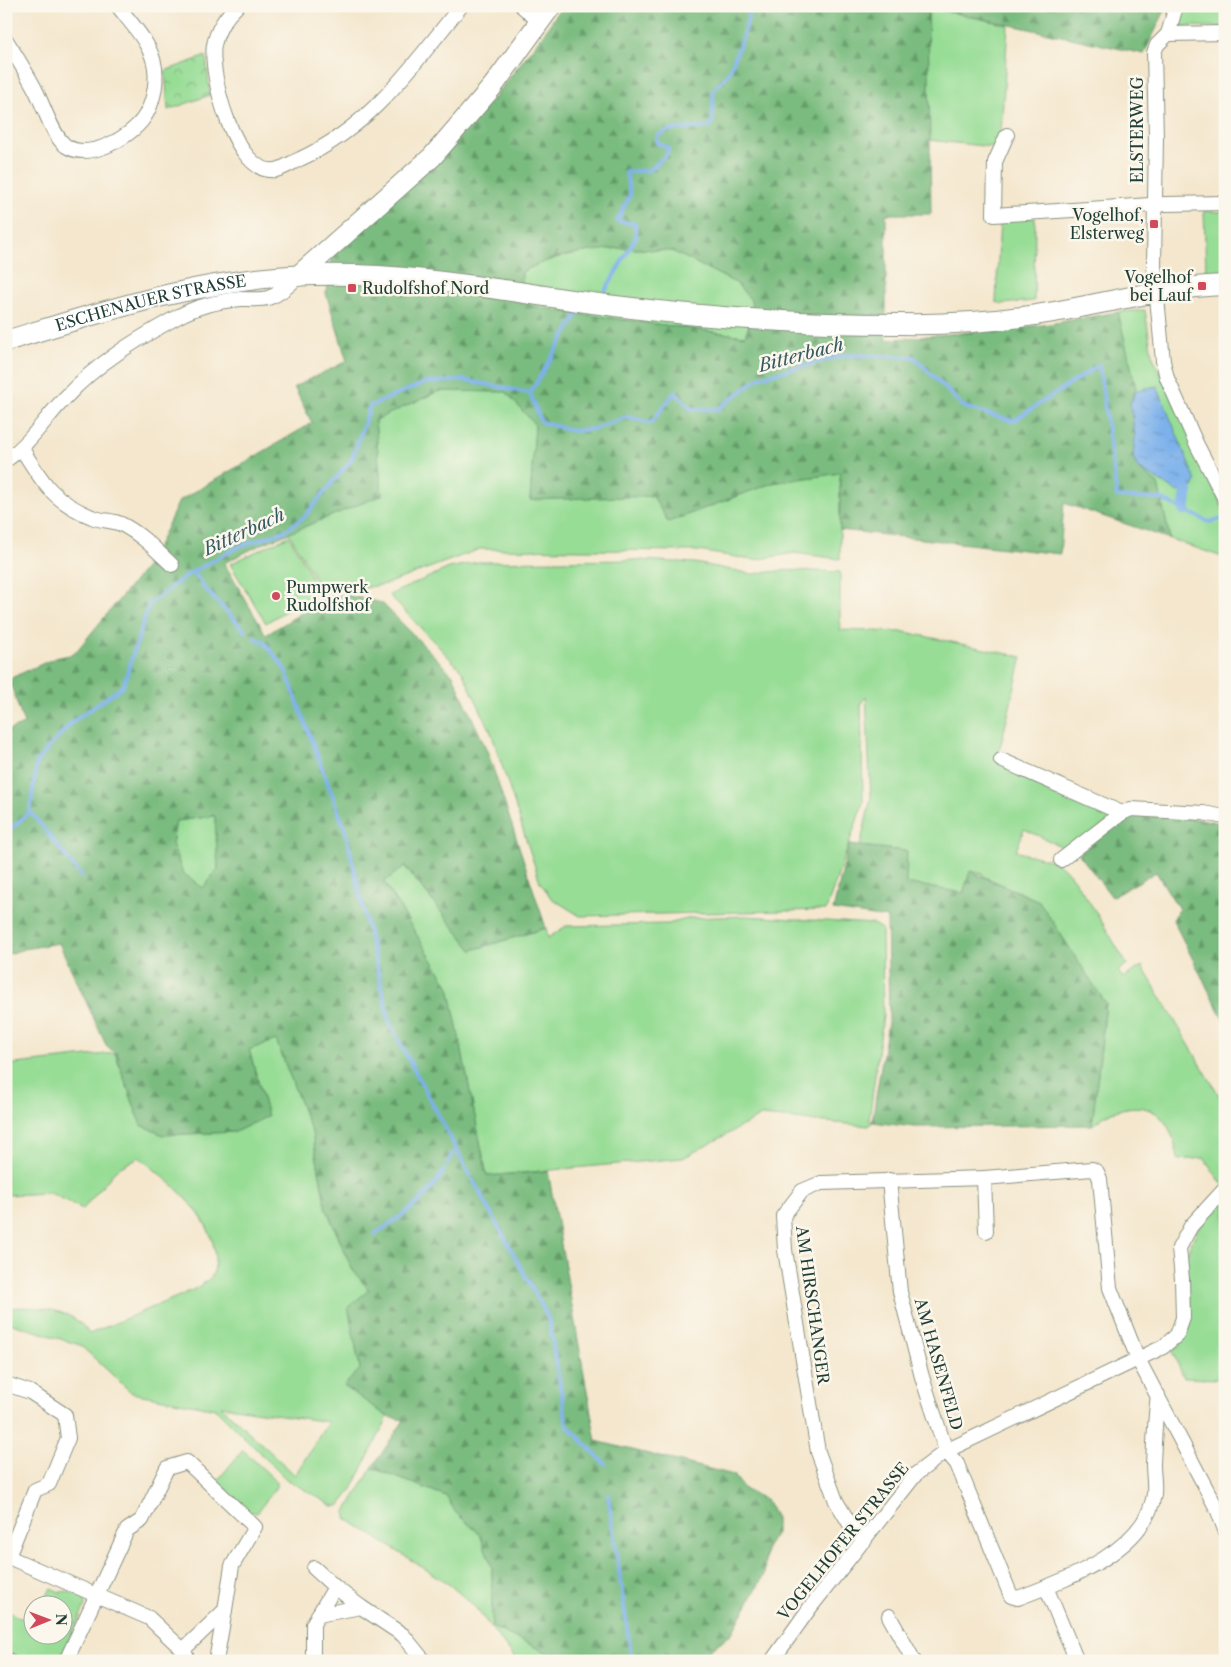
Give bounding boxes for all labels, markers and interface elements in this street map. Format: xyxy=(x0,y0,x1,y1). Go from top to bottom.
street label: ELSTERWEG xyxy=(1127,77,1147,183)
place label: Vogelhof, Elsterweg xyxy=(1070,205,1145,243)
marker: Vogelhof, Elsterweg xyxy=(1148,218,1160,230)
place label: Vogelhof bei Lauf xyxy=(1123,267,1194,305)
street label: ESCHENAUER STRASSE xyxy=(53,270,248,335)
place label: Rudolfshof Nord xyxy=(362,278,489,298)
marker: Vogelhof bei Lauf xyxy=(1196,280,1208,292)
marker: Rudolfshof Nord xyxy=(346,282,358,294)
water label: Bitterbach xyxy=(754,333,846,377)
water label: Bitterbach xyxy=(198,504,288,561)
place label: Pumpwerk Rudolfshof xyxy=(286,577,372,615)
marker: Pumpwerk Rudolfshof xyxy=(270,590,282,602)
street label: AM HIRSCHANGER xyxy=(792,1223,834,1387)
street label: AM HASENFELD xyxy=(910,1295,967,1432)
street label: VOGELHOFER STRASSE xyxy=(772,1458,913,1625)
north arrow xyxy=(22,1594,72,1644)
text: N xyxy=(52,1614,70,1626)

